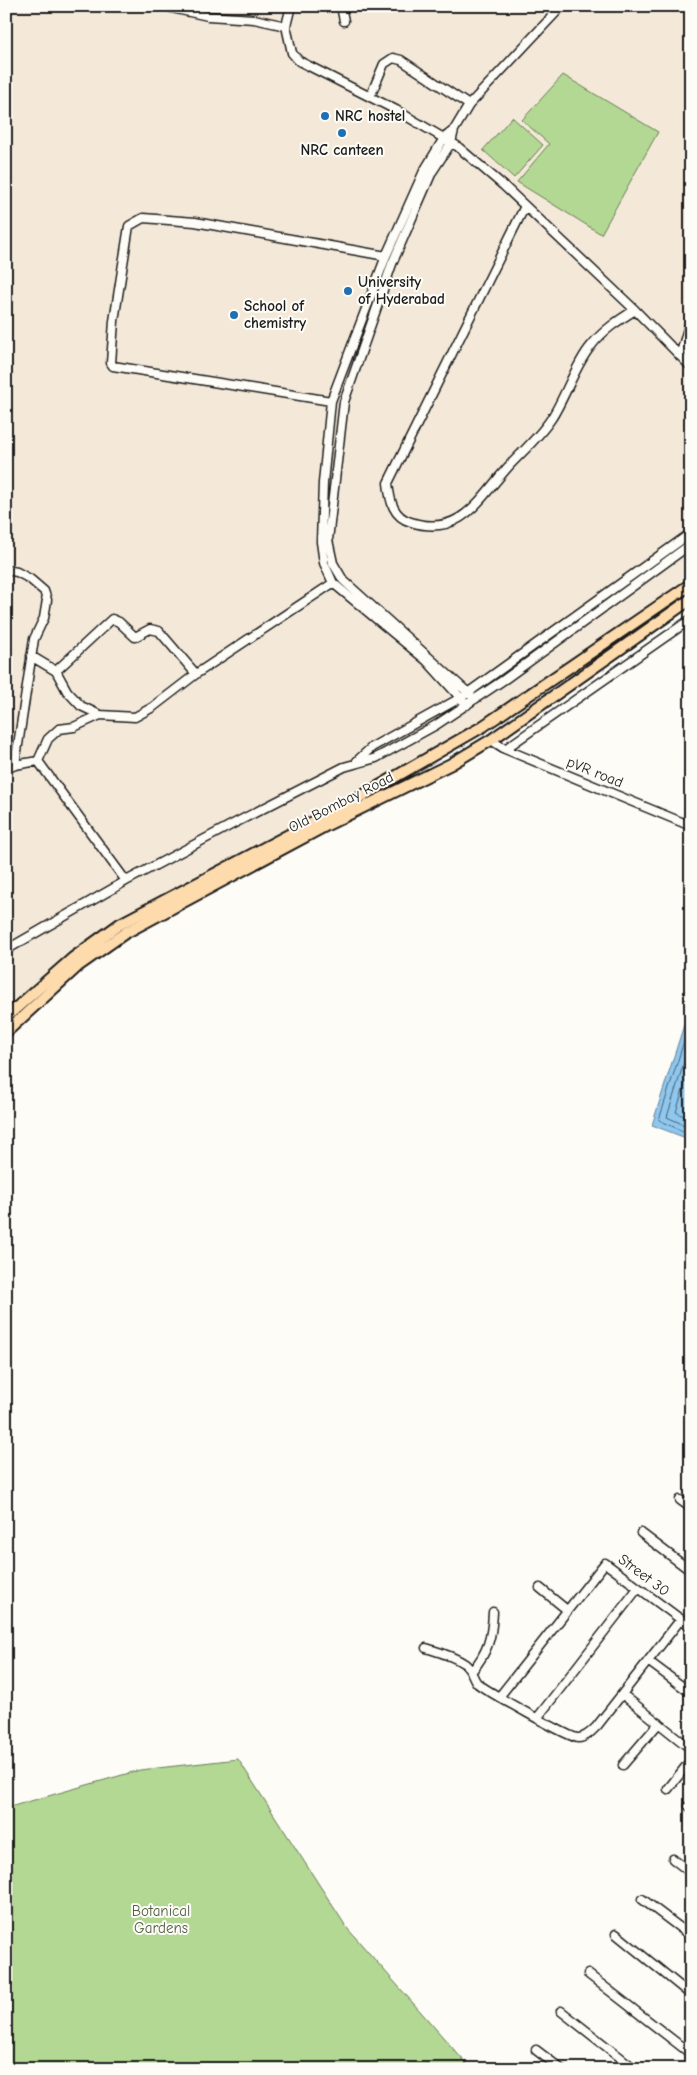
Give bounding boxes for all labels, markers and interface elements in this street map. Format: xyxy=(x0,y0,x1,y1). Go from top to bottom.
place label: NRC hostel xyxy=(335,107,405,125)
marker: NRC hostel xyxy=(319,110,331,122)
marker: NRC canteen xyxy=(336,127,348,139)
place label: NRC canteen xyxy=(300,141,384,159)
place label: University of Hyderabad xyxy=(358,273,445,308)
marker: University of Hyderabad xyxy=(342,285,354,297)
place label: School of chemistry xyxy=(244,297,306,332)
marker: School of chemistry xyxy=(228,309,240,321)
street label: pVR road xyxy=(564,753,626,791)
street label: Old Bombay Road xyxy=(286,768,396,836)
street label: Street 30 xyxy=(615,1550,673,1600)
park label: Botanical Gardens xyxy=(132,1902,190,1937)

